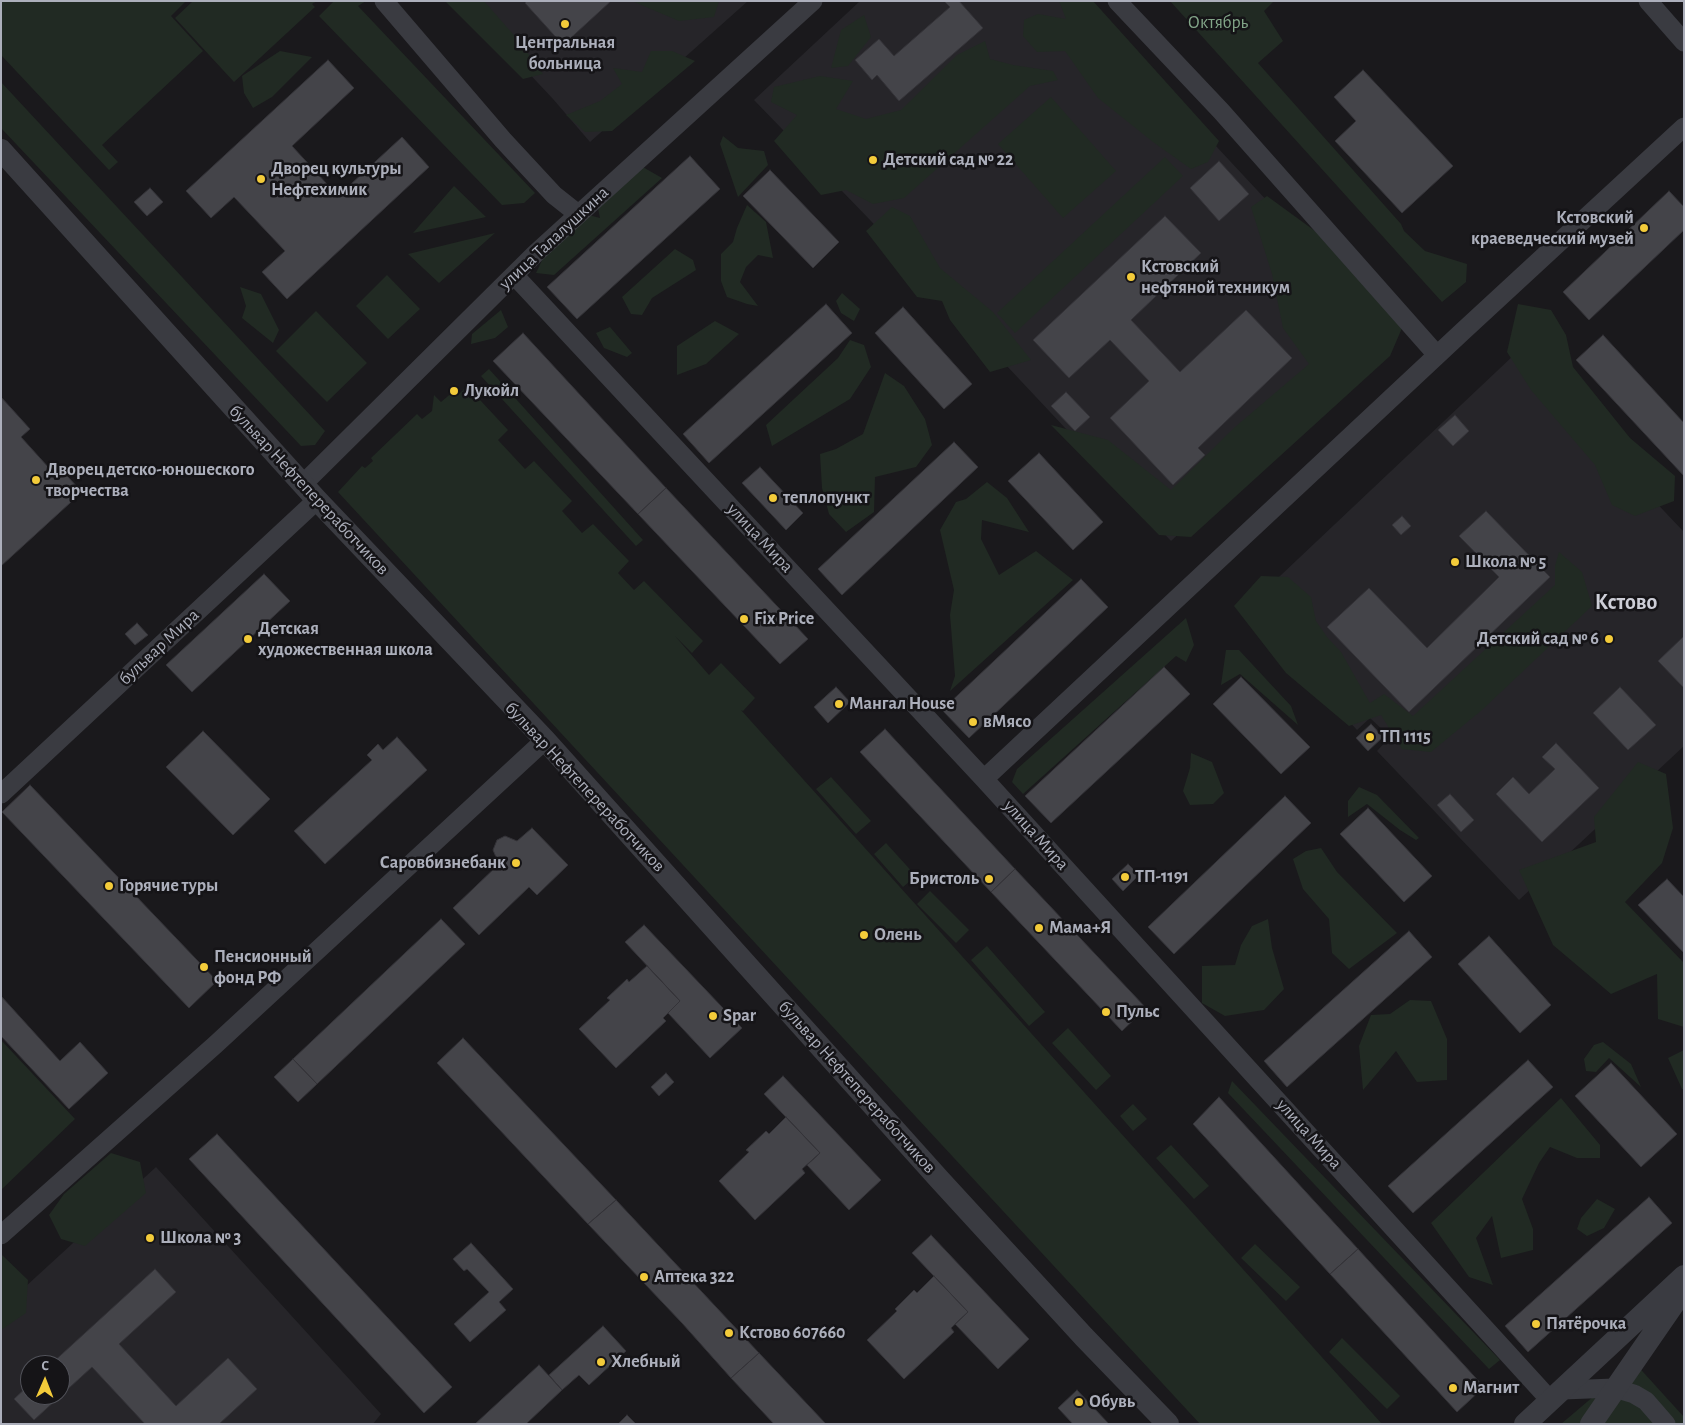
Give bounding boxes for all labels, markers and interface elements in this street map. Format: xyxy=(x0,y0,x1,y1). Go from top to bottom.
park label: Октябрь xyxy=(1188,12,1248,34)
marker: Центральная больница xyxy=(559,18,571,30)
place label: Центральная больница xyxy=(515,32,615,74)
place label: Детский сад № 22 xyxy=(883,149,1014,171)
marker: Детский сад № 22 xyxy=(867,154,879,166)
place label: Дворец культуры Нефтехимик xyxy=(271,158,402,200)
marker: Дворец культуры Нефтехимик xyxy=(255,173,267,185)
street label: улица Талалушкина xyxy=(495,182,613,294)
place label: Кстовский краеведческий музей xyxy=(1471,207,1634,250)
marker: Кстовский краеведческий музей xyxy=(1638,222,1650,234)
place label: Кстовский нефтяной техникум xyxy=(1141,256,1290,298)
marker: Кстовский нефтяной техникум xyxy=(1125,271,1137,283)
place label: Лукойл xyxy=(464,380,519,402)
marker: Лукойл xyxy=(448,385,460,397)
street label: бульвар Нефтепереработчиков xyxy=(224,400,394,580)
place label: Дворец детско-юношеского творчества xyxy=(46,459,254,502)
marker: Дворец детско-юношеского творчества xyxy=(30,474,42,486)
place label: теплопункт xyxy=(783,487,869,509)
marker: теплопункт xyxy=(767,492,779,504)
street label: улица Мира xyxy=(722,499,798,577)
place label: Школа № 5 xyxy=(1465,551,1546,573)
marker: Школа № 5 xyxy=(1449,556,1461,568)
district label: Кстово xyxy=(1595,589,1657,615)
street label: бульвар Мира xyxy=(114,604,204,690)
place label: Fix Price xyxy=(754,608,814,630)
marker: Fix Price xyxy=(738,613,750,625)
place label: Детская художественная школа xyxy=(258,618,433,660)
place label: Детский сад № 6 xyxy=(1477,628,1599,650)
marker: Детская художественная школа xyxy=(242,633,254,645)
marker: Детский сад № 6 xyxy=(1603,633,1615,645)
place label: Мангал House xyxy=(849,693,955,715)
street label: бульвар Нефтепереработчиков xyxy=(500,697,670,877)
marker: Мангал House xyxy=(833,698,845,710)
place label: вМясо xyxy=(983,711,1031,733)
marker: вМясо xyxy=(967,716,979,728)
place label: ТП 1115 xyxy=(1380,726,1431,748)
marker: ТП 1115 xyxy=(1364,731,1376,743)
street label: улица Мира xyxy=(999,795,1073,875)
place label: Саровбизнебанк xyxy=(380,852,506,874)
marker: Саровбизнебанк xyxy=(510,857,522,869)
place label: ТП-1191 xyxy=(1135,866,1189,888)
place label: Бристоль xyxy=(909,868,979,890)
marker: ТП-1191 xyxy=(1119,871,1131,883)
marker: Бристоль xyxy=(983,873,995,885)
place label: Горячие туры xyxy=(119,875,218,897)
marker: Горячие туры xyxy=(103,880,115,892)
place label: Мама+Я xyxy=(1049,917,1111,939)
marker: Мама+Я xyxy=(1033,922,1045,934)
place label: Олень xyxy=(874,924,922,946)
marker: Олень xyxy=(858,929,870,941)
place label: Пенсионный фонд РФ xyxy=(214,946,312,989)
marker: Пенсионный фонд РФ xyxy=(198,961,210,973)
street label: бульвар Нефтепереработчиков xyxy=(774,996,940,1178)
place label: Пульс xyxy=(1116,1001,1160,1023)
place label: Spar xyxy=(723,1005,756,1027)
marker: Пульс xyxy=(1100,1006,1112,1018)
marker: Spar xyxy=(707,1010,719,1022)
street label: улица Мира xyxy=(1272,1094,1346,1174)
place label: Школа № 3 xyxy=(160,1227,241,1249)
marker: Школа № 3 xyxy=(144,1232,156,1244)
place label: Аптека 322 xyxy=(654,1266,734,1288)
marker: Аптека 322 xyxy=(638,1271,650,1283)
place label: Пятёрочка xyxy=(1546,1313,1626,1335)
marker: Пятёрочка xyxy=(1530,1318,1542,1330)
place label: Кстово 607660 xyxy=(739,1322,845,1344)
marker: Кстово 607660 xyxy=(723,1327,735,1339)
place label: Хлебный xyxy=(611,1351,681,1373)
north arrow xyxy=(20,1355,70,1405)
marker: Хлебный xyxy=(595,1356,607,1368)
text: С xyxy=(41,1359,49,1373)
place label: Магнит xyxy=(1463,1377,1519,1399)
marker: Магнит xyxy=(1447,1382,1459,1394)
place label: Обувь xyxy=(1089,1391,1135,1413)
marker: Обувь xyxy=(1073,1396,1085,1408)

